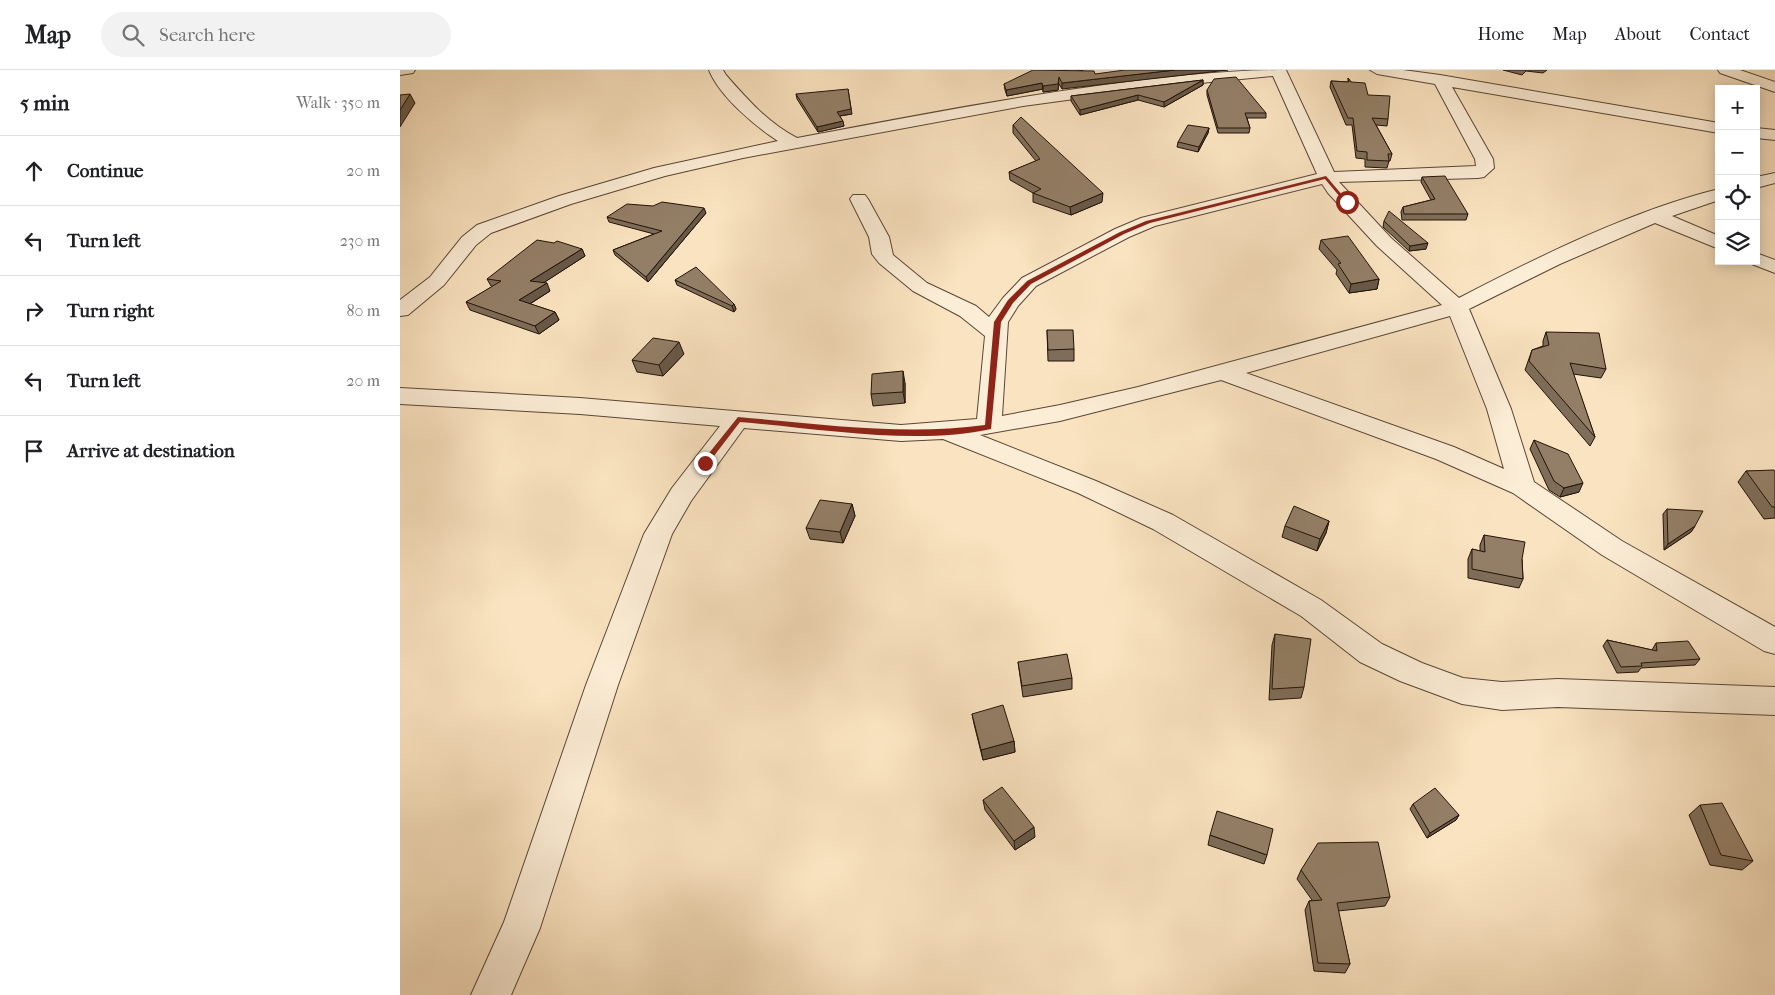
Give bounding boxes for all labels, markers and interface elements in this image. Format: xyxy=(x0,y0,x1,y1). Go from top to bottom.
search box xyxy=(101,12,451,57)
text: Map xyxy=(25,21,71,49)
icon: search xyxy=(119,21,147,49)
text: Search here xyxy=(159,24,255,46)
text: Home xyxy=(1477,24,1524,45)
text: Map xyxy=(1552,24,1587,45)
text: About xyxy=(1615,24,1661,45)
text: Contact xyxy=(1689,24,1750,45)
map controls xyxy=(1715,85,1760,265)
button: + xyxy=(1715,85,1760,130)
text: 5 min xyxy=(20,91,69,115)
text: Walk · 350 m xyxy=(296,93,380,112)
button: − xyxy=(1715,130,1760,175)
icon: ahead xyxy=(20,157,48,185)
text: Continue xyxy=(67,160,143,182)
text: 20 m xyxy=(346,161,380,180)
button: locate xyxy=(1715,175,1760,220)
route start xyxy=(1336,191,1359,214)
button: layers xyxy=(1715,220,1760,265)
icon: left xyxy=(20,227,48,255)
text: Turn left xyxy=(67,230,141,252)
text: 230 m xyxy=(340,231,380,250)
icon: right xyxy=(20,297,48,325)
text: Turn right xyxy=(67,300,154,322)
text: 80 m xyxy=(346,301,380,320)
icon: left xyxy=(20,367,48,395)
text: Turn left xyxy=(67,370,141,392)
text: 20 m xyxy=(346,371,380,390)
icon: arrive xyxy=(20,437,48,465)
text: Arrive at destination xyxy=(67,440,235,462)
route end xyxy=(694,452,717,475)

